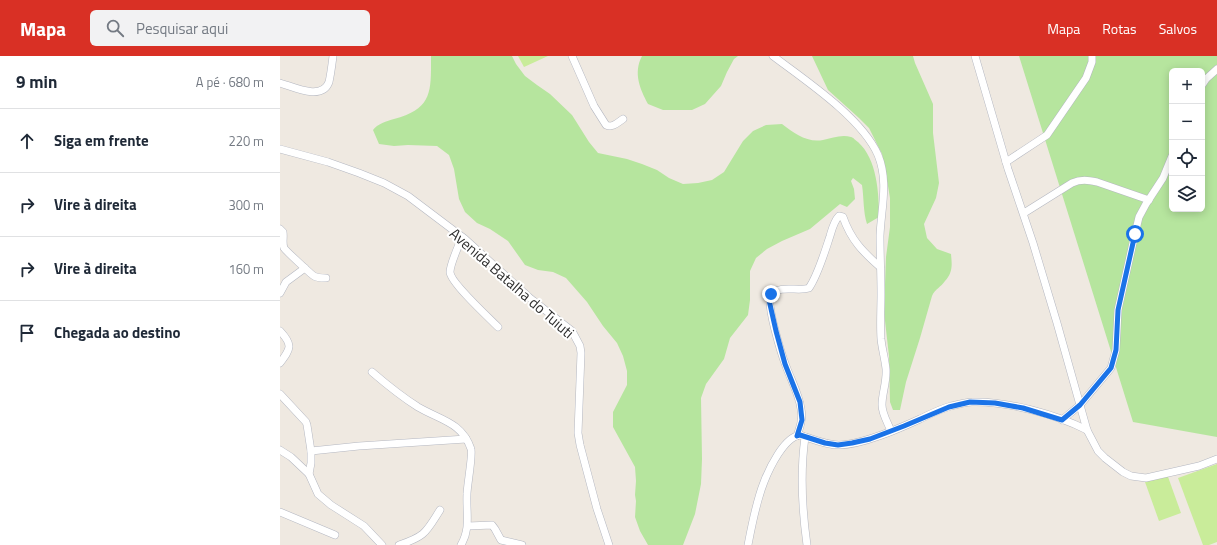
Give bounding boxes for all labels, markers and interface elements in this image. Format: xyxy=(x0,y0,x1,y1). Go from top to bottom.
search box xyxy=(90,10,370,46)
text: Mapa xyxy=(20,14,66,43)
icon: search xyxy=(104,17,126,39)
text: Pesquisar aqui xyxy=(136,17,228,40)
text: Mapa xyxy=(1047,18,1080,39)
text: Rotas xyxy=(1102,18,1137,39)
text: Salvos xyxy=(1159,18,1197,39)
map controls xyxy=(1169,68,1205,212)
button: + xyxy=(1169,68,1205,104)
text: 9 min xyxy=(16,69,57,95)
text: A pé · 680 m xyxy=(196,72,264,92)
button: − xyxy=(1169,104,1205,140)
text: Siga em frente xyxy=(54,129,149,152)
icon: ahead xyxy=(16,130,38,152)
text: 220 m xyxy=(228,131,264,151)
button: locate xyxy=(1169,140,1205,176)
button: layers xyxy=(1169,176,1205,212)
text: Vire à direita xyxy=(54,193,137,216)
icon: right xyxy=(16,194,38,216)
text: 300 m xyxy=(228,195,264,215)
street label: Avenida Batalha do Tuiuti xyxy=(445,222,579,344)
route start xyxy=(1126,225,1144,243)
text: Vire à direita xyxy=(54,257,137,280)
icon: right xyxy=(16,258,38,280)
text: 160 m xyxy=(228,259,264,279)
route end xyxy=(762,285,780,303)
text: Chegada ao destino xyxy=(54,321,180,344)
icon: arrive xyxy=(16,322,38,344)

